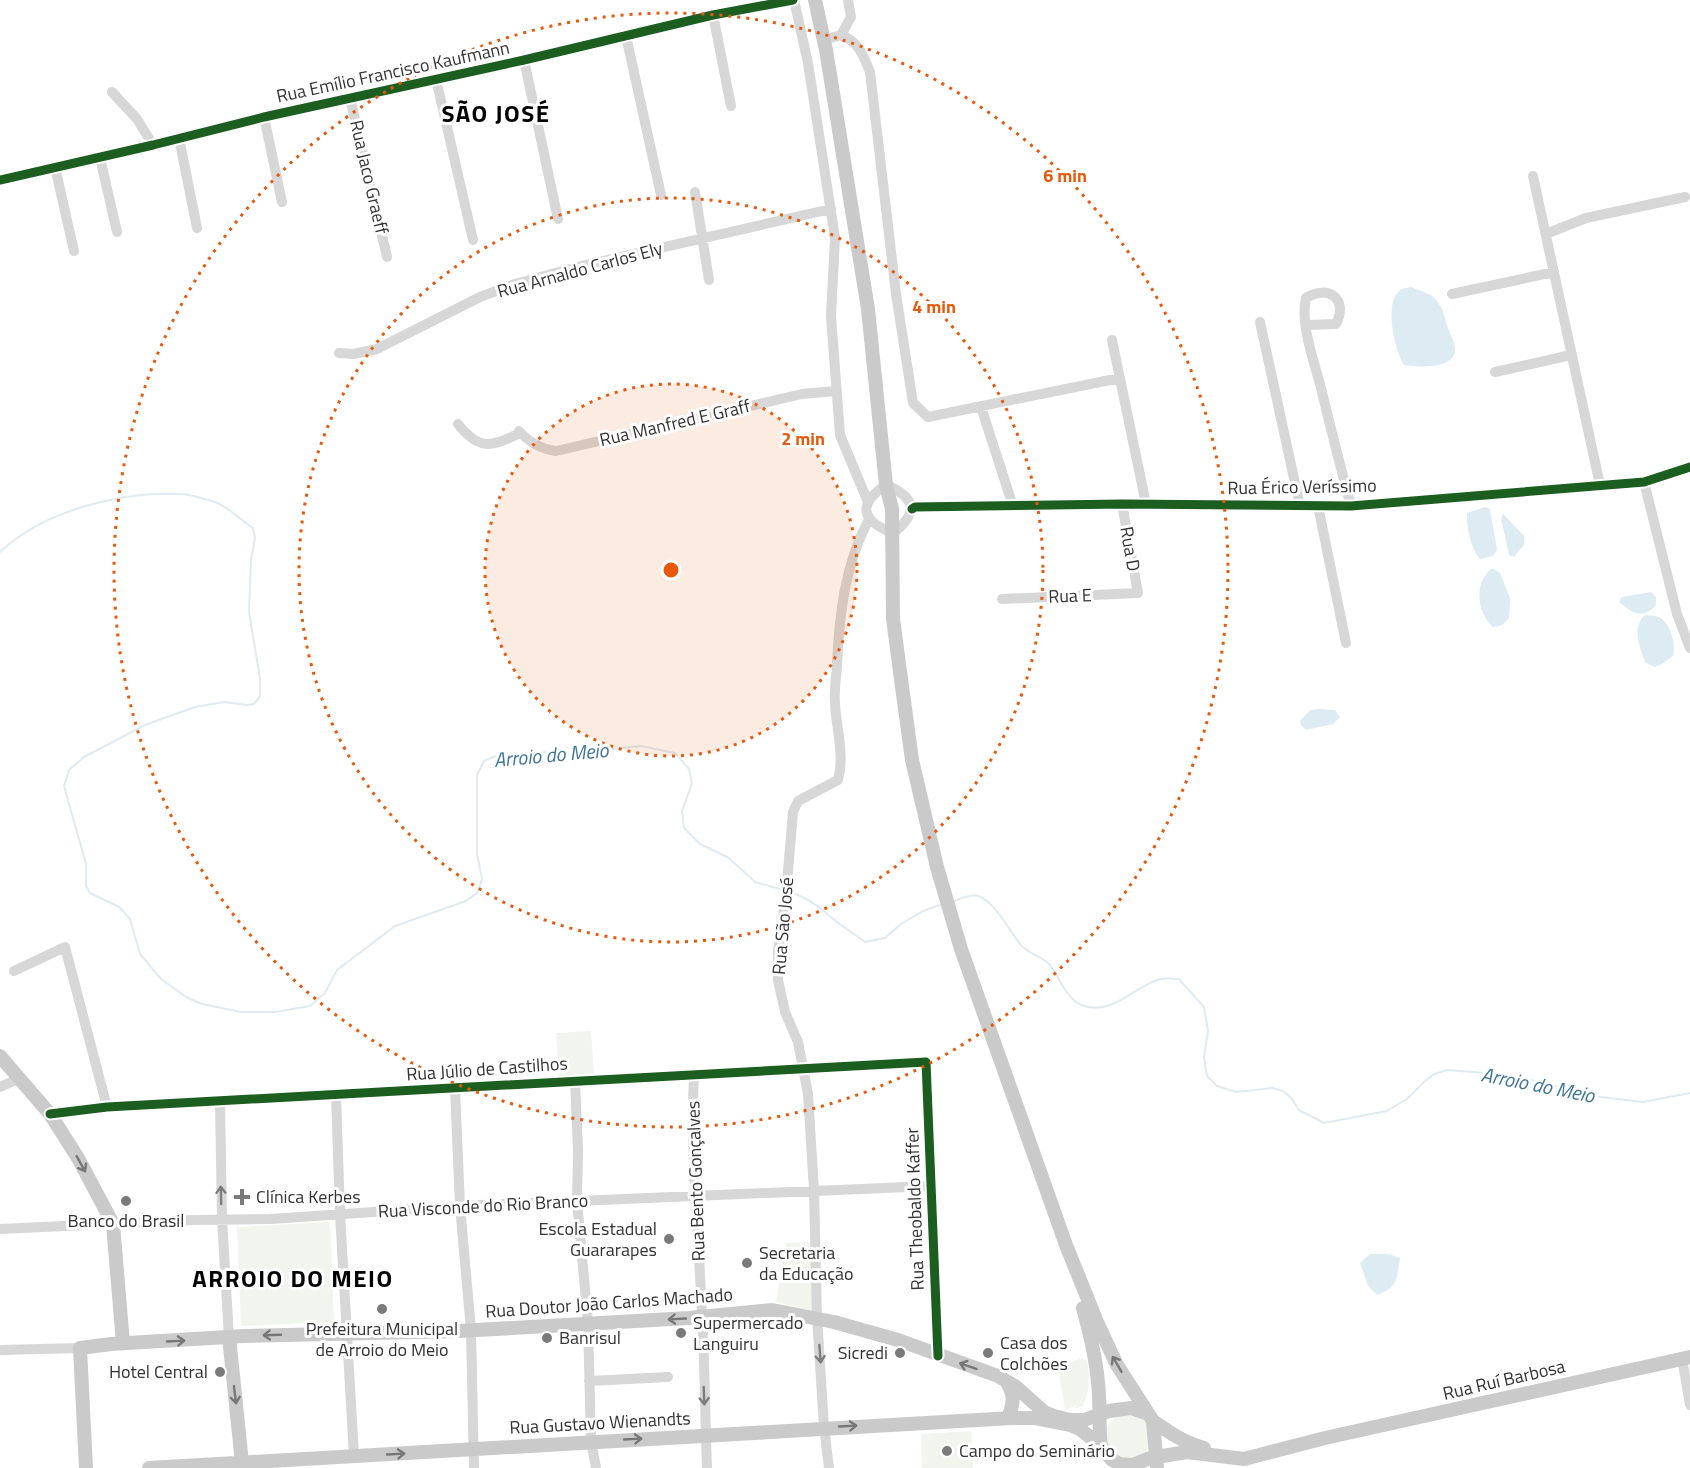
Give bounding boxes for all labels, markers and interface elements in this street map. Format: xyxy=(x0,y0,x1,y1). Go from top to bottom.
street label: Rua Emílio Francisco Kaufmann xyxy=(274,34,512,109)
district label: SÃO JOSÉ xyxy=(441,95,551,131)
street label: Rua Jaco Graeff xyxy=(343,117,396,237)
text: 6 min xyxy=(1043,162,1087,189)
street label: Rua Arnaldo Carlos Ely xyxy=(494,234,666,305)
text: 4 min xyxy=(912,293,956,320)
street label: Rua Manfred E Graff xyxy=(597,392,753,453)
text: 2 min xyxy=(781,425,825,452)
street label: Rua Érico Veríssimo xyxy=(1227,472,1377,501)
street label: Rua D xyxy=(1113,524,1148,574)
centre of rings xyxy=(661,560,681,580)
street label: Rua E xyxy=(1048,581,1092,610)
water label: Arroio do Meio xyxy=(492,734,611,775)
street label: Rua São José xyxy=(765,876,800,976)
street label: Rua Júlio de Castilhos xyxy=(405,1049,569,1088)
water label: Arroio do Meio xyxy=(1479,1058,1598,1111)
street label: Rua Bento Gonçalves xyxy=(679,1100,712,1262)
street label: Rua Theobaldo Kaffer xyxy=(898,1127,931,1291)
one-way arrow xyxy=(75,1155,87,1172)
place label: Clínica Kerbes xyxy=(256,1183,361,1210)
one-way arrow xyxy=(216,1186,227,1206)
street label: Rua Visconde do Rio Branco xyxy=(377,1187,589,1224)
marker: Clínica Kerbes xyxy=(233,1188,251,1206)
marker: Banco do Brasil xyxy=(119,1194,133,1208)
place label: Banco do Brasil xyxy=(68,1207,184,1234)
place label: Escola Estadual Guararapes xyxy=(538,1215,657,1263)
marker: Escola Estadual Guararapes xyxy=(662,1232,676,1246)
place label: Secretaria da Educação xyxy=(759,1239,854,1287)
marker: Secretaria da Educação xyxy=(740,1256,754,1270)
district label: ARROIO DO MEIO xyxy=(192,1260,394,1296)
street label: Rua Doutor João Carlos Machado xyxy=(484,1280,734,1325)
marker: Prefeitura Municipal de Arroio do Meio xyxy=(375,1302,389,1316)
place label: Supermercado Languiru xyxy=(693,1309,803,1357)
one-way arrow xyxy=(667,1313,687,1324)
place label: Prefeitura Municipal de Arroio do Meio xyxy=(306,1315,458,1363)
place label: Banrisul xyxy=(559,1324,621,1351)
marker: Supermercado Languiru xyxy=(674,1326,688,1340)
place label: Casa dos Colchões xyxy=(1000,1329,1068,1377)
one-way arrow xyxy=(263,1330,283,1341)
marker: Banrisul xyxy=(540,1331,554,1345)
one-way arrow xyxy=(165,1335,185,1346)
place label: Sicredi xyxy=(838,1339,888,1366)
one-way arrow xyxy=(814,1344,825,1364)
marker: Sicredi xyxy=(893,1346,907,1360)
marker: Casa dos Colchões xyxy=(981,1346,995,1360)
street label: Rua Ruí Barbosa xyxy=(1440,1352,1568,1407)
one-way arrow xyxy=(1111,1356,1123,1373)
place label: Hotel Central xyxy=(109,1358,208,1385)
one-way arrow xyxy=(959,1359,978,1370)
marker: Hotel Central xyxy=(213,1365,227,1379)
one-way arrow xyxy=(230,1385,241,1405)
one-way arrow xyxy=(699,1386,710,1406)
street label: Rua Gustavo Wienandts xyxy=(509,1404,691,1441)
one-way arrow xyxy=(838,1421,858,1432)
one-way arrow xyxy=(622,1433,642,1444)
place label: Campo do Seminário xyxy=(959,1437,1115,1464)
marker: Campo do Seminário xyxy=(940,1444,954,1458)
one-way arrow xyxy=(386,1448,406,1459)

